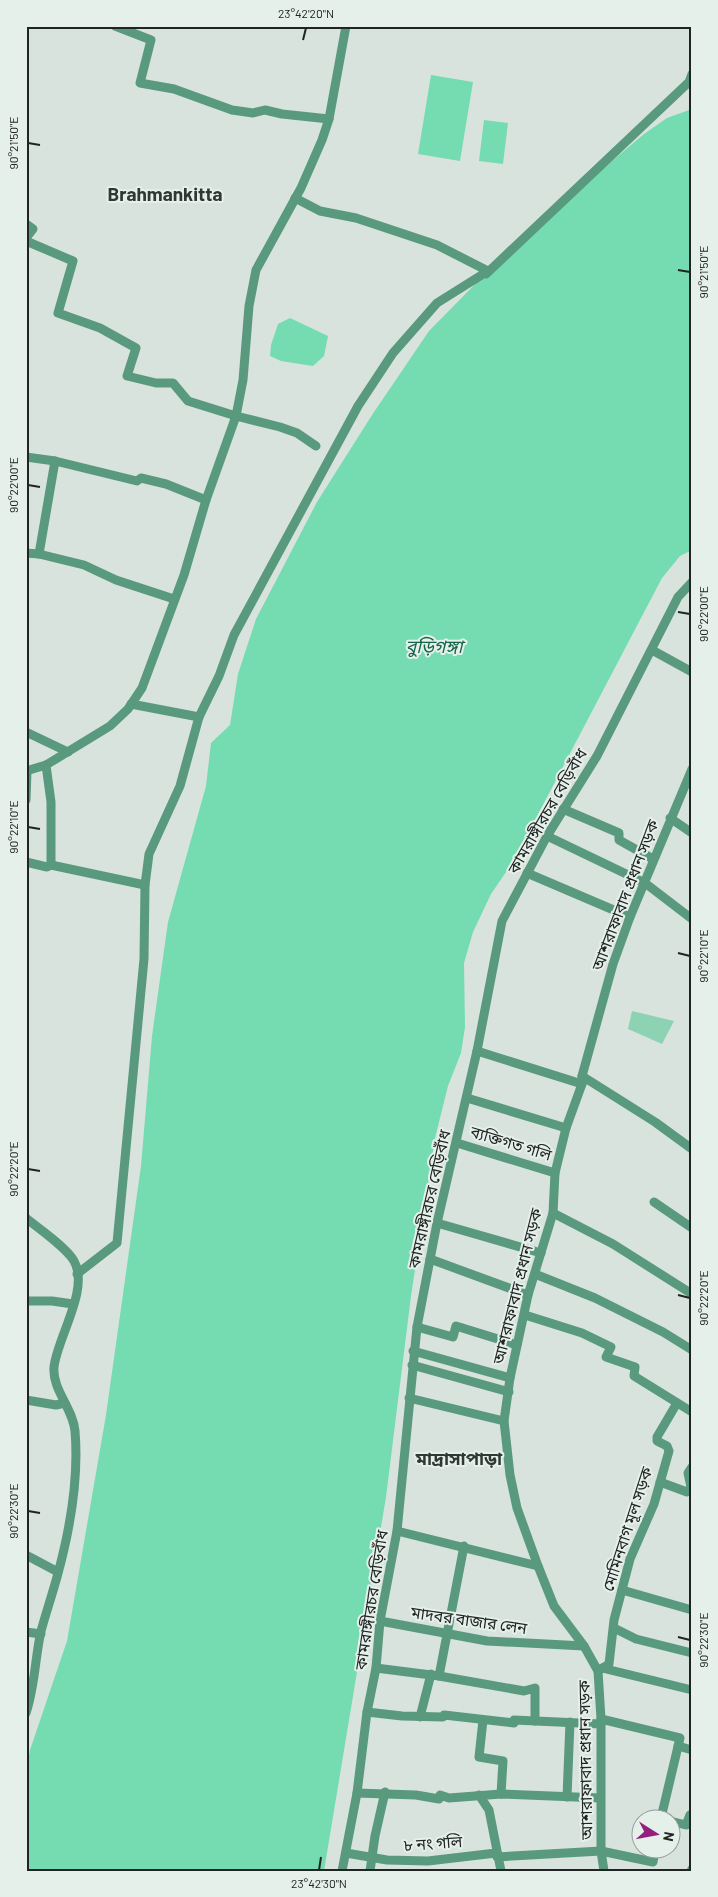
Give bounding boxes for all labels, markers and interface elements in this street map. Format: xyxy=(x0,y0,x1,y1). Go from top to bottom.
text: 23°42'20"N xyxy=(278,6,334,20)
text: 90°21'50"E xyxy=(6,116,20,170)
district label: Brahmankitta xyxy=(107,182,223,205)
text: 90°21'50"E xyxy=(696,245,710,299)
text: 90°22'00"E xyxy=(6,457,20,513)
text: 90°22'00"E xyxy=(696,586,710,642)
water label: বুড়িগঙ্গা xyxy=(405,635,466,658)
street label: কামরাঙ্গীরচর বেড়িবাঁধ xyxy=(503,744,590,878)
text: 90°22'10"E xyxy=(6,800,20,854)
street label: আশরাফাবাদ প্রধান সড়ক xyxy=(587,816,662,974)
text: 90°22'10"E xyxy=(696,929,710,983)
street label: ব্যক্তিগত গলি xyxy=(467,1121,554,1164)
street label: কামরাঙ্গীরচর বেড়িবাঁধ xyxy=(403,1128,454,1271)
text: 90°22'20"E xyxy=(6,1141,20,1197)
street label: আশরাফাবাদ প্রধান সড়ক xyxy=(488,1205,545,1367)
text: 90°22'20"E xyxy=(696,1270,710,1326)
district label: মাদ্রাসাপাড়া xyxy=(415,1447,503,1469)
street label: মোমিনবাগ মূল সড়ক xyxy=(597,1463,657,1594)
text: 90°22'30"E xyxy=(6,1483,20,1539)
street label: কামরাঙ্গীরচর বেড়িবাঁধ xyxy=(350,1528,391,1672)
street label: মাদবর বাজার লেন xyxy=(409,1602,529,1637)
text: 90°22'30"E xyxy=(696,1612,710,1668)
street label: আশরাফাবাদ প্রধান সড়ক xyxy=(574,1679,595,1841)
north arrow xyxy=(630,1810,680,1860)
text: N xyxy=(660,1830,678,1843)
street label: ৮ নং গলি xyxy=(403,1831,463,1854)
text: 23°42'30"N xyxy=(291,1876,347,1890)

